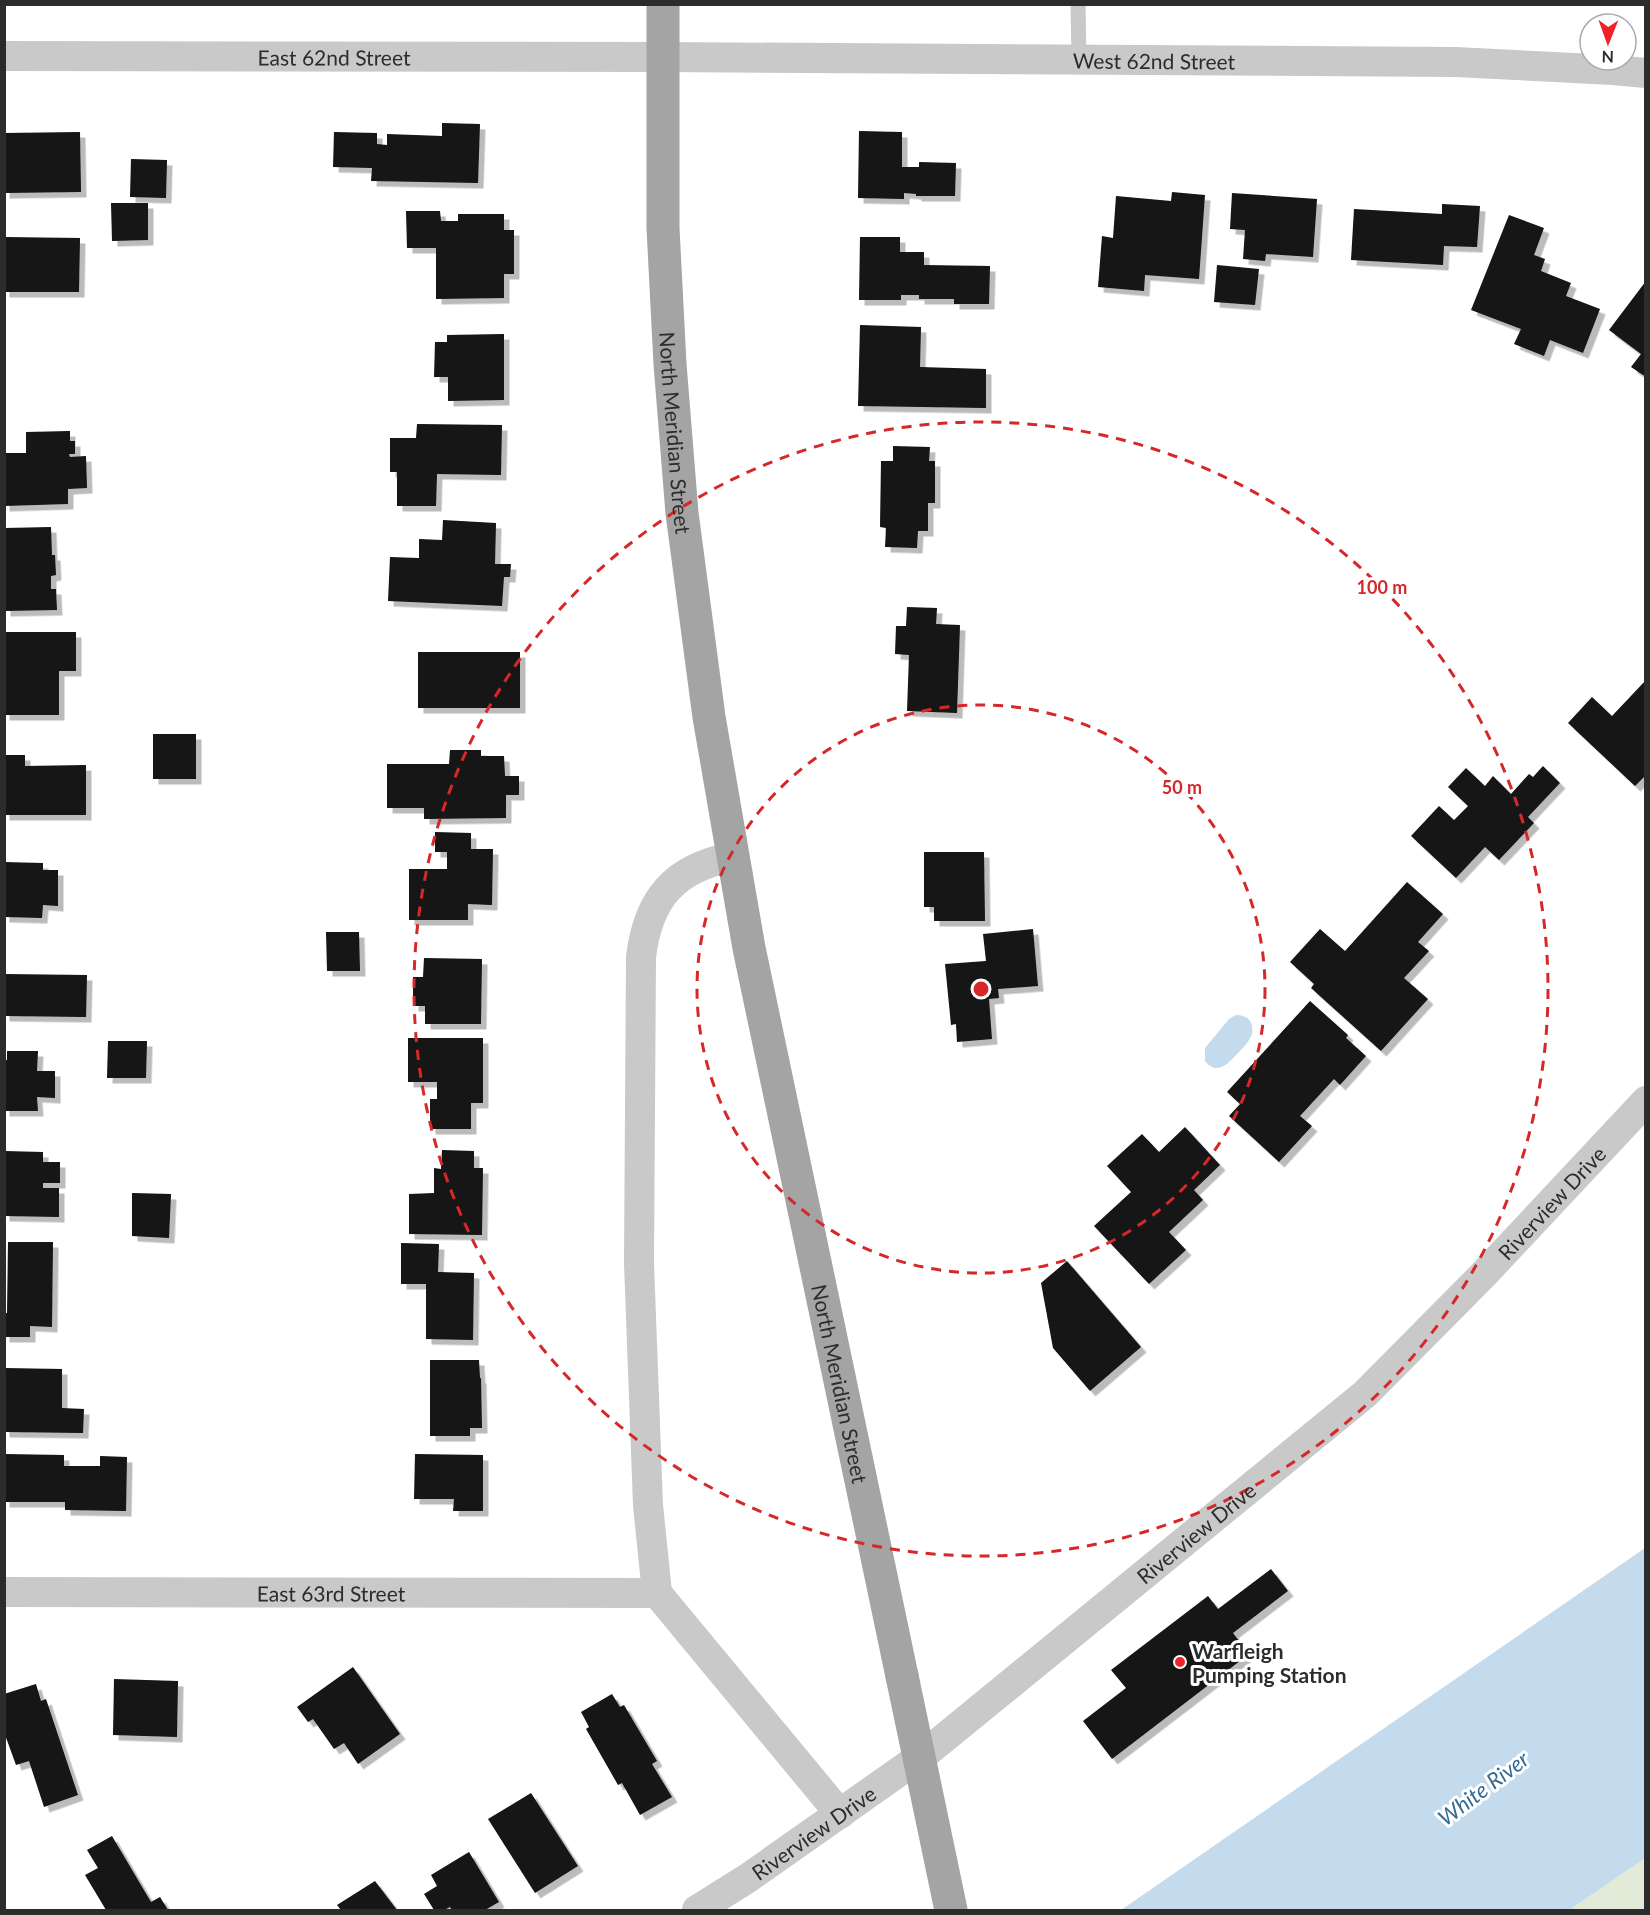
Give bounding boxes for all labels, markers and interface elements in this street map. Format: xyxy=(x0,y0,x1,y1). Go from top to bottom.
north arrow xyxy=(1578,12,1638,72)
street label: East 62nd Street xyxy=(257,44,411,69)
street label: West 62nd Street xyxy=(1073,47,1236,73)
text: N xyxy=(1601,48,1614,67)
street label: North Meridian Street xyxy=(656,331,697,536)
text: 100 m xyxy=(1357,576,1407,598)
text: 50 m xyxy=(1162,776,1202,798)
centre of rings xyxy=(971,979,991,999)
street label: Riverview Drive xyxy=(1492,1141,1610,1264)
street label: North Meridian Street xyxy=(807,1282,874,1486)
street label: Riverview Drive xyxy=(1131,1477,1260,1588)
street label: East 63rd Street xyxy=(257,1580,406,1605)
place label: Warfleigh Pumping Station xyxy=(1192,1638,1347,1687)
marker: Warfleigh Pumping Station xyxy=(1173,1655,1187,1669)
water label: White River xyxy=(1432,1745,1534,1831)
street label: Riverview Drive xyxy=(746,1780,880,1884)

